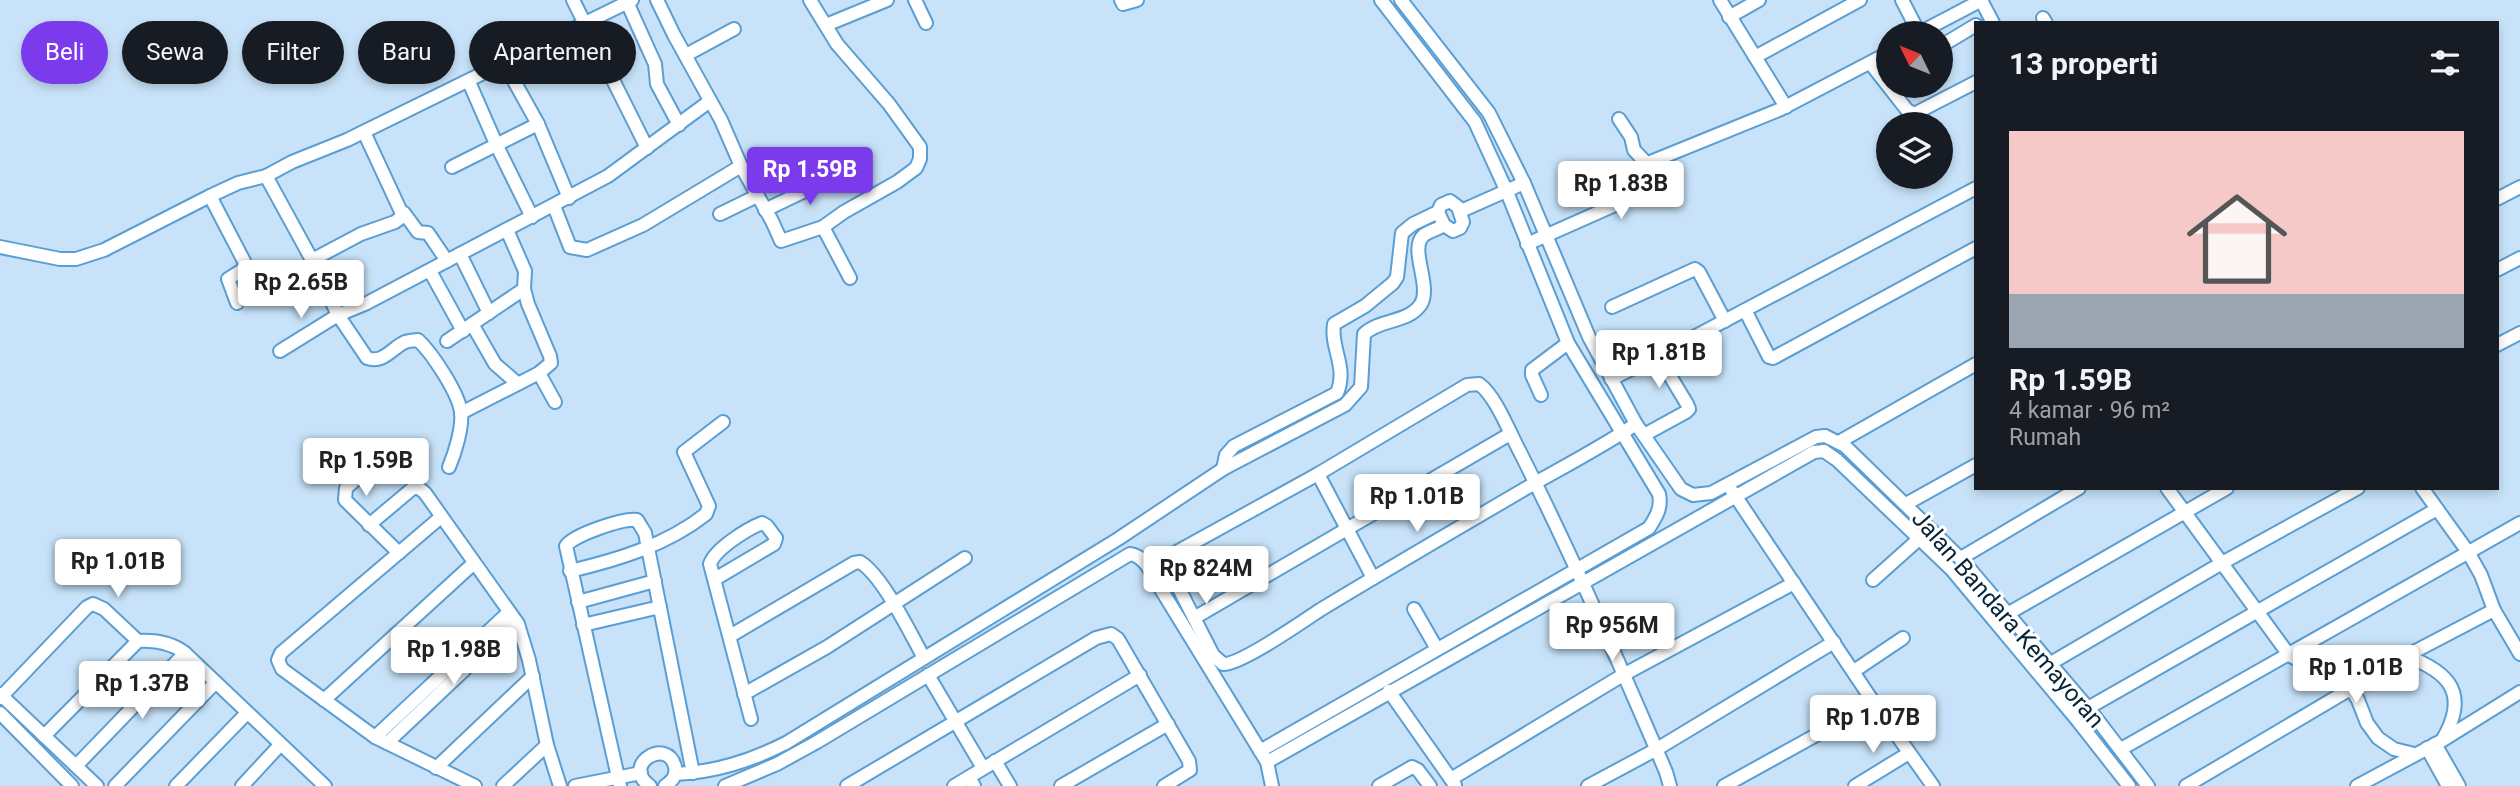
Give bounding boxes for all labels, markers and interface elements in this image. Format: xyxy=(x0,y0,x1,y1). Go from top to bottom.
chip: Beli xyxy=(21,21,108,84)
chip: Sewa xyxy=(122,21,228,84)
chip: Filter xyxy=(242,21,344,84)
chip: Baru xyxy=(358,21,455,84)
chip: Apartemen xyxy=(469,21,636,84)
north arrow xyxy=(1876,21,1953,98)
map controls xyxy=(1876,21,1953,189)
icon: filters xyxy=(2426,44,2464,82)
text: 13 properti xyxy=(2009,46,2158,81)
button: layers xyxy=(1876,112,1953,189)
pin: Rp 1.59B xyxy=(738,148,882,207)
text: Rp 1.59B xyxy=(763,156,857,183)
pin: Rp 1.83B xyxy=(1549,162,1693,221)
text: Rp 1.83B xyxy=(1574,170,1668,197)
icon: home xyxy=(2174,176,2300,302)
pin: Rp 2.65B xyxy=(229,260,373,320)
text: Rp 2.65B xyxy=(254,269,348,296)
pin: Rp 1.81B xyxy=(1587,330,1731,390)
text: Rp 1.81B xyxy=(1612,339,1706,366)
text: Rp 1.59B xyxy=(2009,362,2132,397)
text: 4 kamar · 96 m² xyxy=(2009,397,2170,424)
text: Rumah xyxy=(2009,424,2081,451)
pin: Rp 1.59B xyxy=(294,438,438,498)
text: Rp 1.59B xyxy=(319,447,413,474)
pin: Rp 1.01B xyxy=(1345,475,1489,534)
text: Rp 1.01B xyxy=(1370,483,1464,510)
street label: Jalan Bandara Kemayoran xyxy=(1906,504,2110,734)
pin: Rp 1.01B xyxy=(46,540,190,599)
pin: Rp 824M xyxy=(1141,546,1271,606)
text: Rp 1.01B xyxy=(71,548,165,575)
text: Rp 824M xyxy=(1159,555,1253,582)
pin: Rp 956M xyxy=(1547,604,1677,663)
text: Rp 956M xyxy=(1565,612,1659,639)
pin: Rp 1.98B xyxy=(382,628,526,687)
text: Rp 1.98B xyxy=(407,636,501,663)
pin: Rp 1.01B xyxy=(2284,646,2428,705)
text: Rp 1.01B xyxy=(2309,654,2403,681)
pin: Rp 1.37B xyxy=(70,662,214,721)
text: Rp 1.37B xyxy=(95,670,189,697)
pin: Rp 1.07B xyxy=(1801,696,1945,755)
text: Rp 1.07B xyxy=(1826,704,1920,731)

